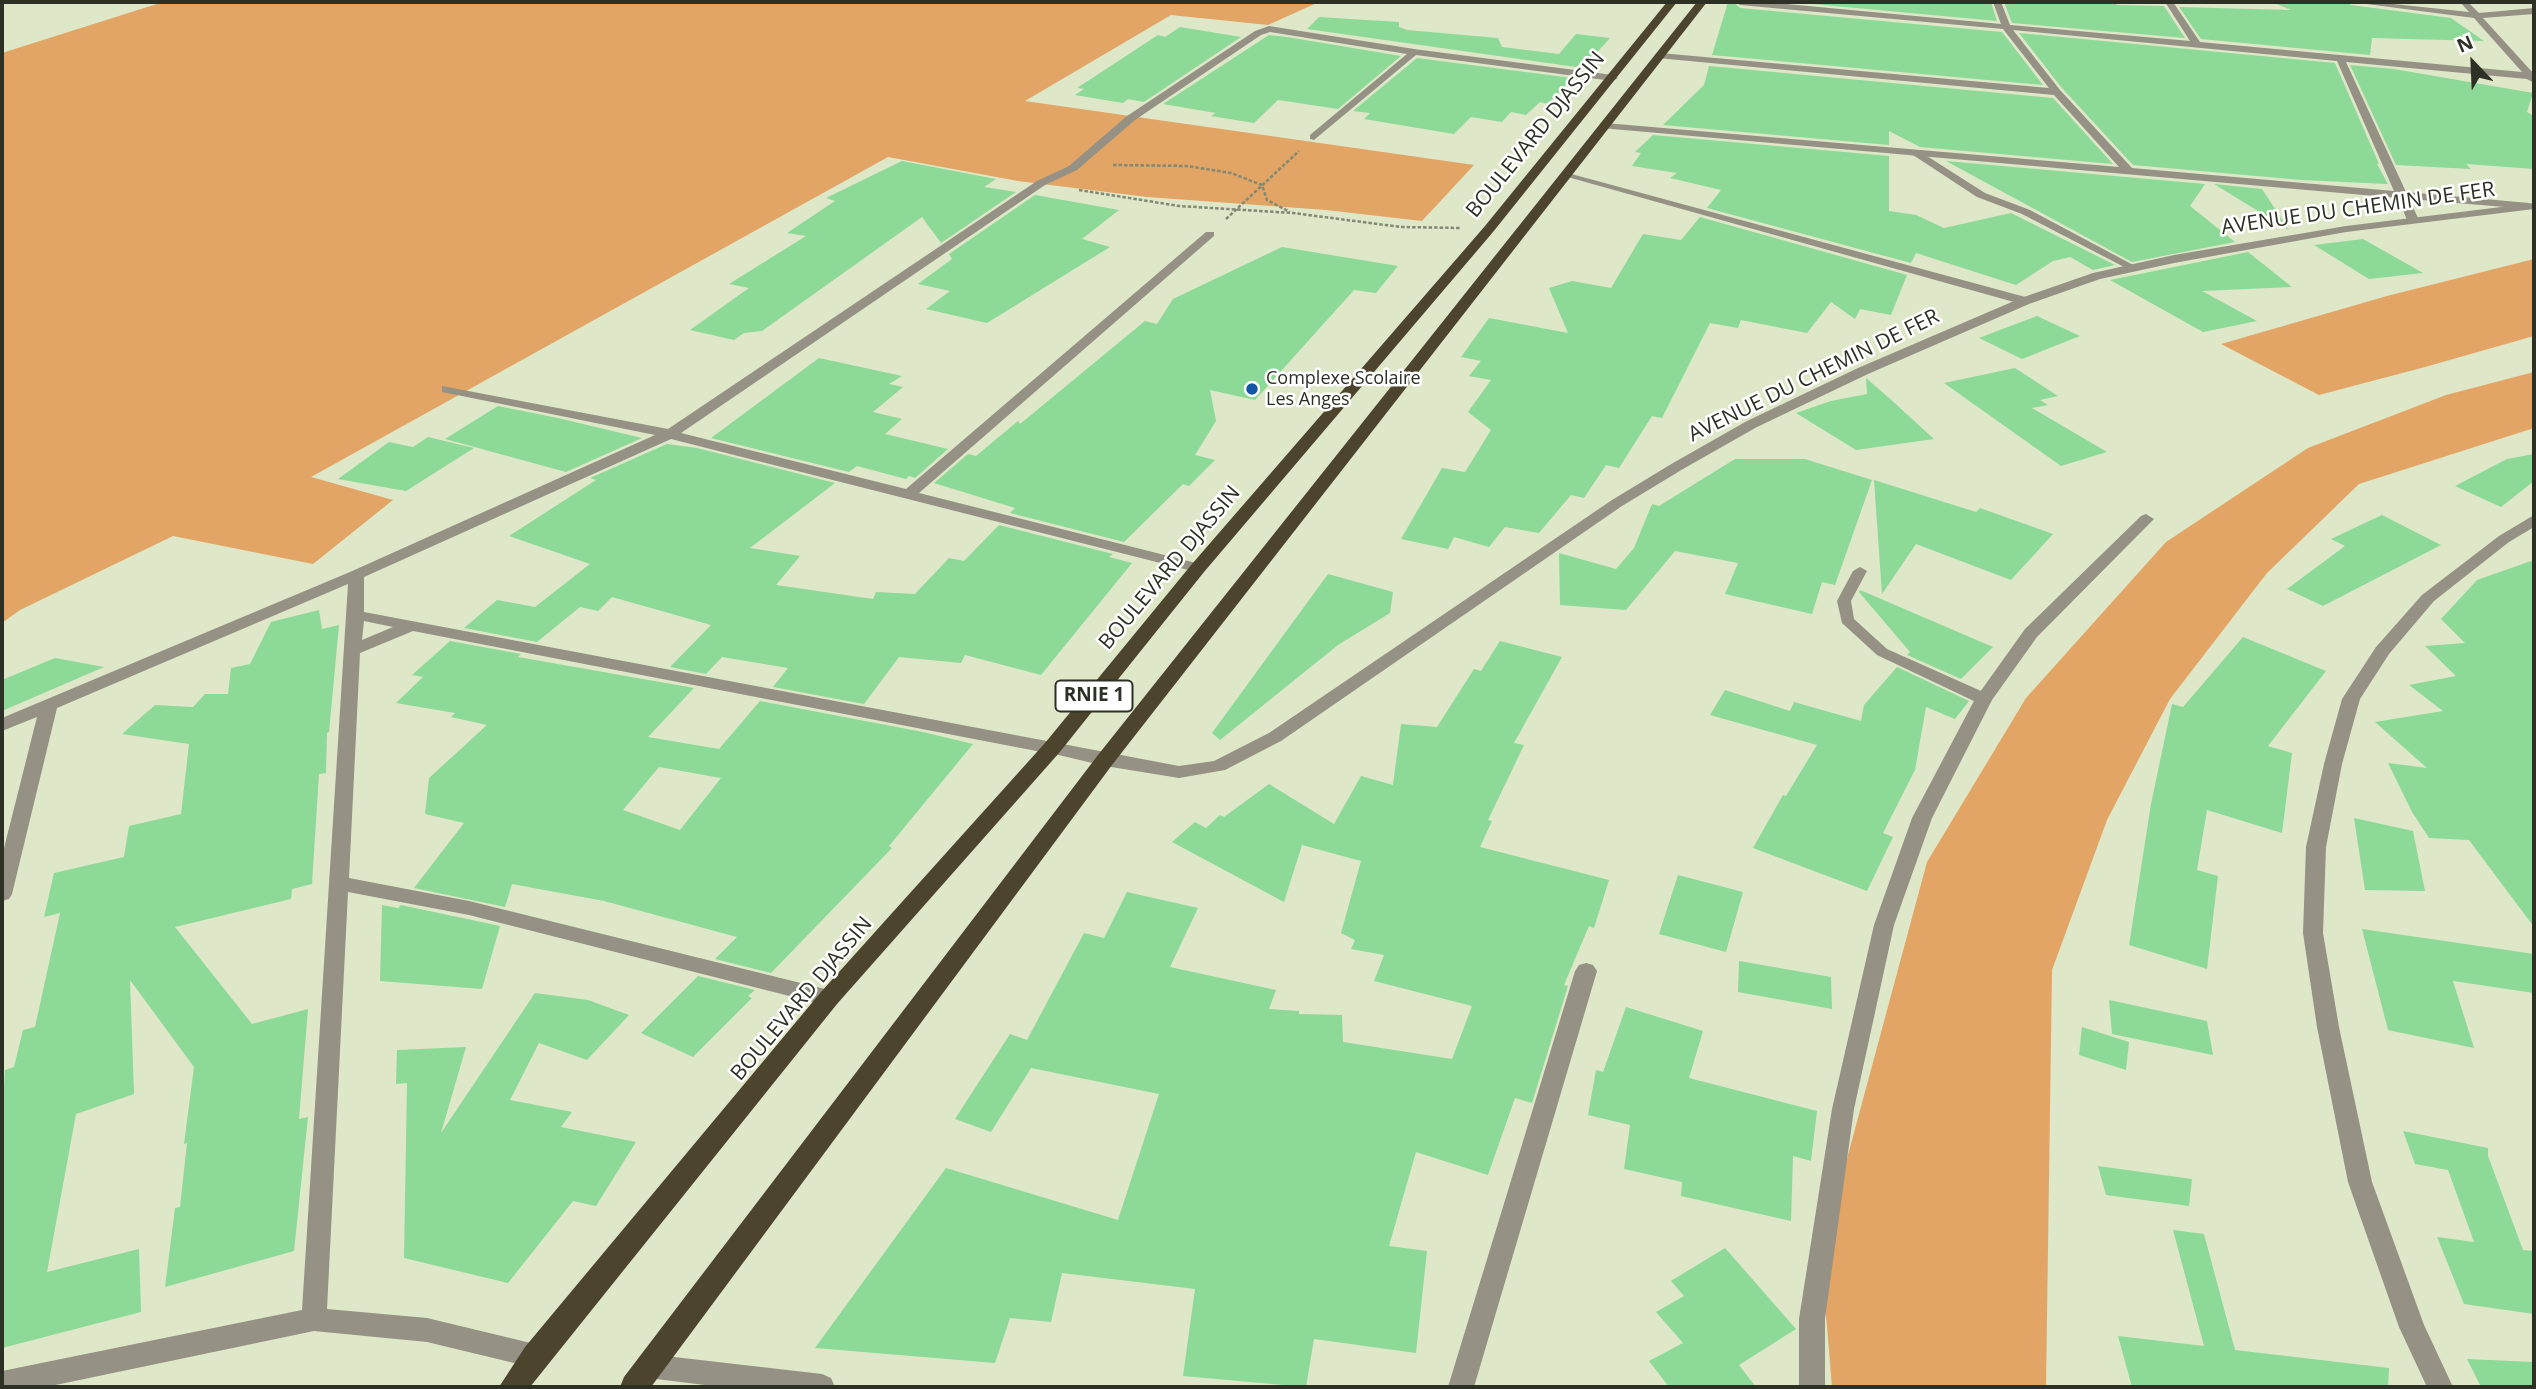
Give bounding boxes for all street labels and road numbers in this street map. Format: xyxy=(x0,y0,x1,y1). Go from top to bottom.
street label: BOULEVARD DJASSIN xyxy=(1461,47,1611,223)
street label: AVENUE DU CHEMIN DE FER xyxy=(2220,177,2496,241)
street label: AVENUE DU CHEMIN DE FER xyxy=(1684,304,1944,448)
street label: BOULEVARD DJASSIN xyxy=(1094,481,1246,655)
road number: RNIE 1 xyxy=(1056,680,1132,712)
street label: BOULEVARD DJASSIN xyxy=(726,912,878,1086)

